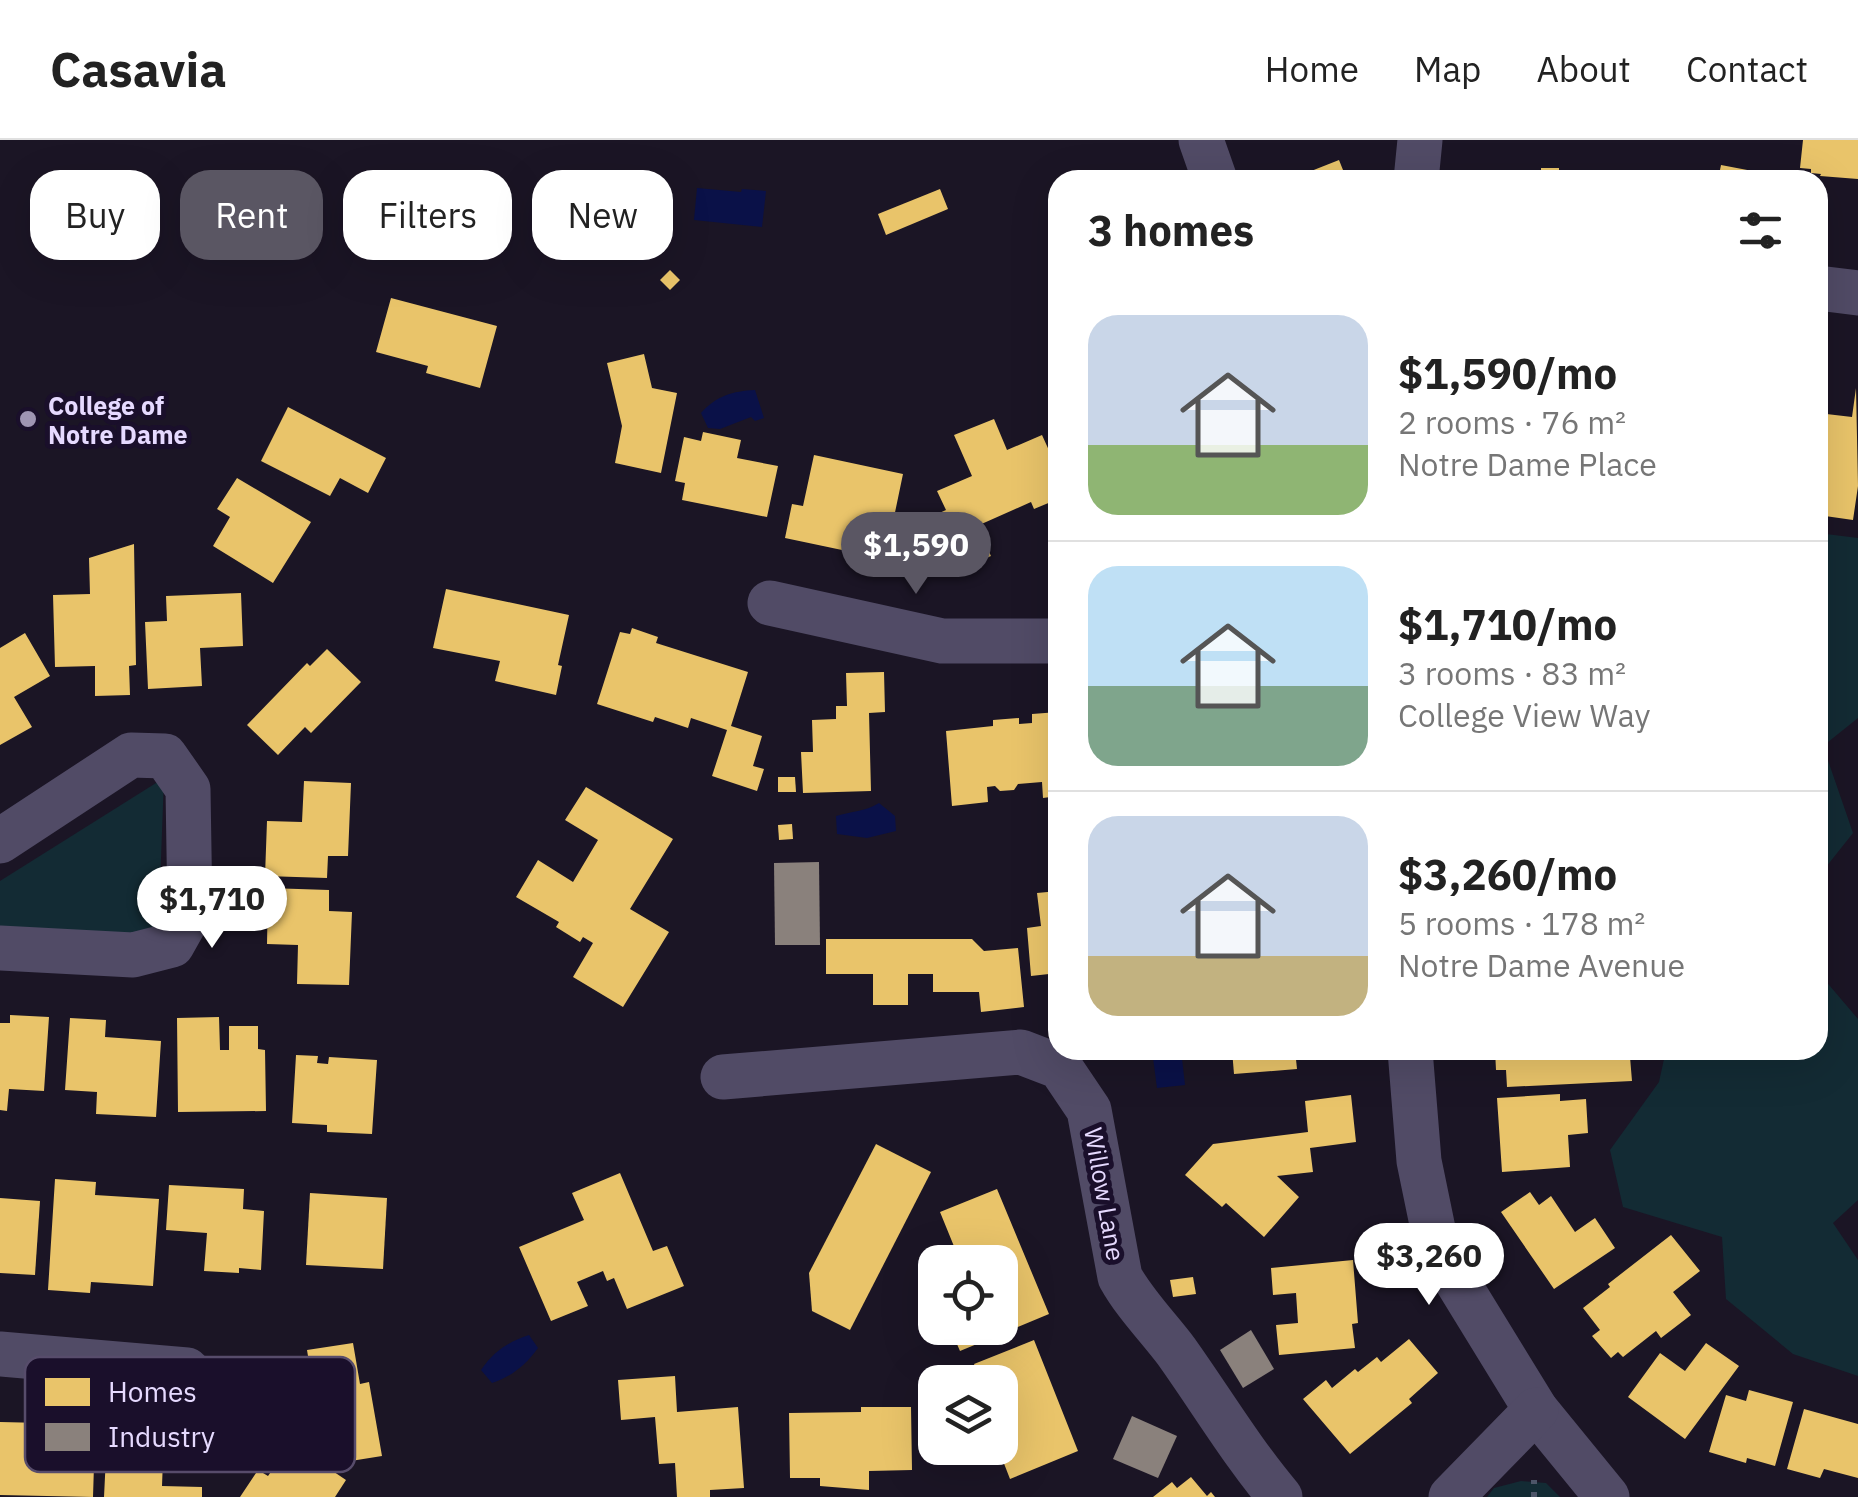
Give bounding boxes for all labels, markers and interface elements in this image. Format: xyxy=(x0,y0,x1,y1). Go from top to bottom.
text: Casavia xyxy=(50,38,226,100)
text: Home xyxy=(1265,46,1359,92)
text: Map xyxy=(1414,46,1481,92)
text: About xyxy=(1536,46,1631,92)
text: Contact xyxy=(1686,46,1808,92)
chip: Buy xyxy=(30,170,160,260)
chip: Rent xyxy=(180,170,323,260)
chip: Filters xyxy=(343,170,512,260)
chip: New xyxy=(532,170,673,260)
text: 3 homes xyxy=(1088,203,1254,258)
icon: filters xyxy=(1733,203,1788,258)
text: $1,590/mo xyxy=(1398,346,1617,401)
icon: home xyxy=(1168,355,1288,475)
place label: College of Notre Dame xyxy=(48,389,188,451)
text: 2 rooms · 76 m² xyxy=(1398,401,1626,443)
marker: College of Notre Dame xyxy=(17,408,39,430)
text: Notre Dame Place xyxy=(1398,443,1657,485)
pin: $1,590 xyxy=(835,512,997,597)
text: $1,590 xyxy=(863,523,969,565)
text: $1,710/mo xyxy=(1398,597,1617,652)
icon: home xyxy=(1168,606,1288,726)
text: 3 rooms · 83 m² xyxy=(1398,652,1626,694)
text: College View Way xyxy=(1398,694,1651,736)
text: $3,260/mo xyxy=(1398,847,1617,902)
icon: home xyxy=(1168,856,1288,976)
pin: $1,710 xyxy=(131,866,293,951)
text: $1,710 xyxy=(159,877,265,919)
text: 5 rooms · 178 m² xyxy=(1398,902,1645,944)
text: Notre Dame Avenue xyxy=(1398,944,1685,986)
street label: Willow Lane xyxy=(1077,1125,1133,1263)
pin: $3,260 xyxy=(1348,1223,1510,1308)
text: $3,260 xyxy=(1376,1234,1482,1276)
map controls xyxy=(918,1245,1018,1465)
button: locate xyxy=(918,1245,1018,1345)
legend xyxy=(25,1357,355,1472)
button: layers xyxy=(918,1365,1018,1465)
text: Homes xyxy=(108,1373,197,1410)
text: Industry xyxy=(108,1418,215,1455)

